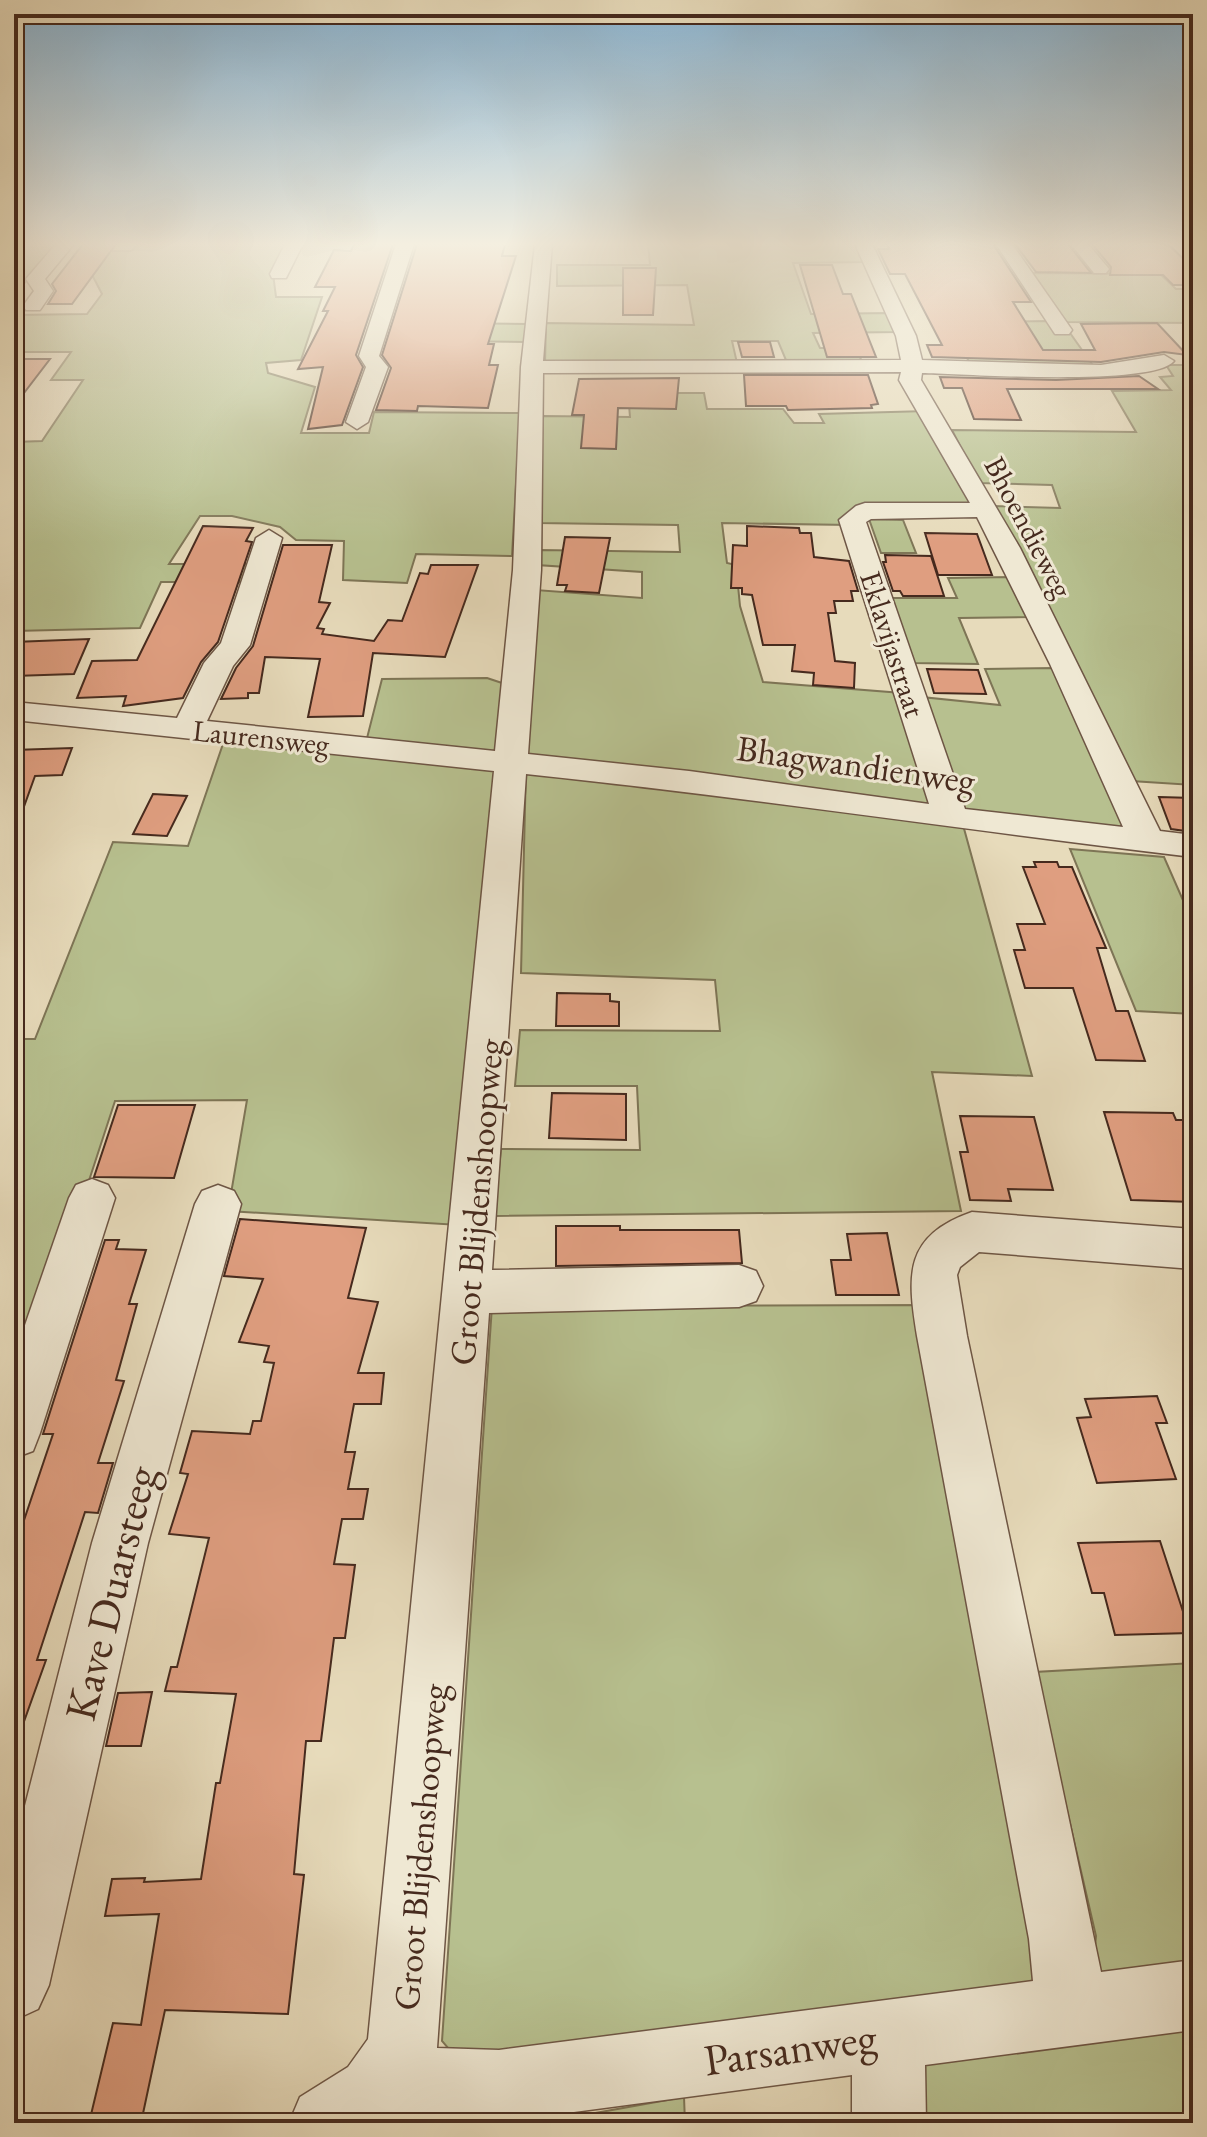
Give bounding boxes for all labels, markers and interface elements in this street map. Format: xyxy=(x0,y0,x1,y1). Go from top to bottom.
street label: Bhoendieweg xyxy=(976,450,1083,605)
street label: Eklavijastraat xyxy=(851,566,935,723)
street label: Laurensweg xyxy=(191,710,332,764)
street label: Bhagwandienweg xyxy=(734,724,978,804)
street label: Groot Blijdenshoopweg xyxy=(438,1036,514,1367)
street label: Kave Duarsteeg xyxy=(51,1459,169,1726)
street label: Groot Blijdenshoopweg xyxy=(382,1681,458,2012)
street label: Parsanweg xyxy=(700,2008,881,2088)

